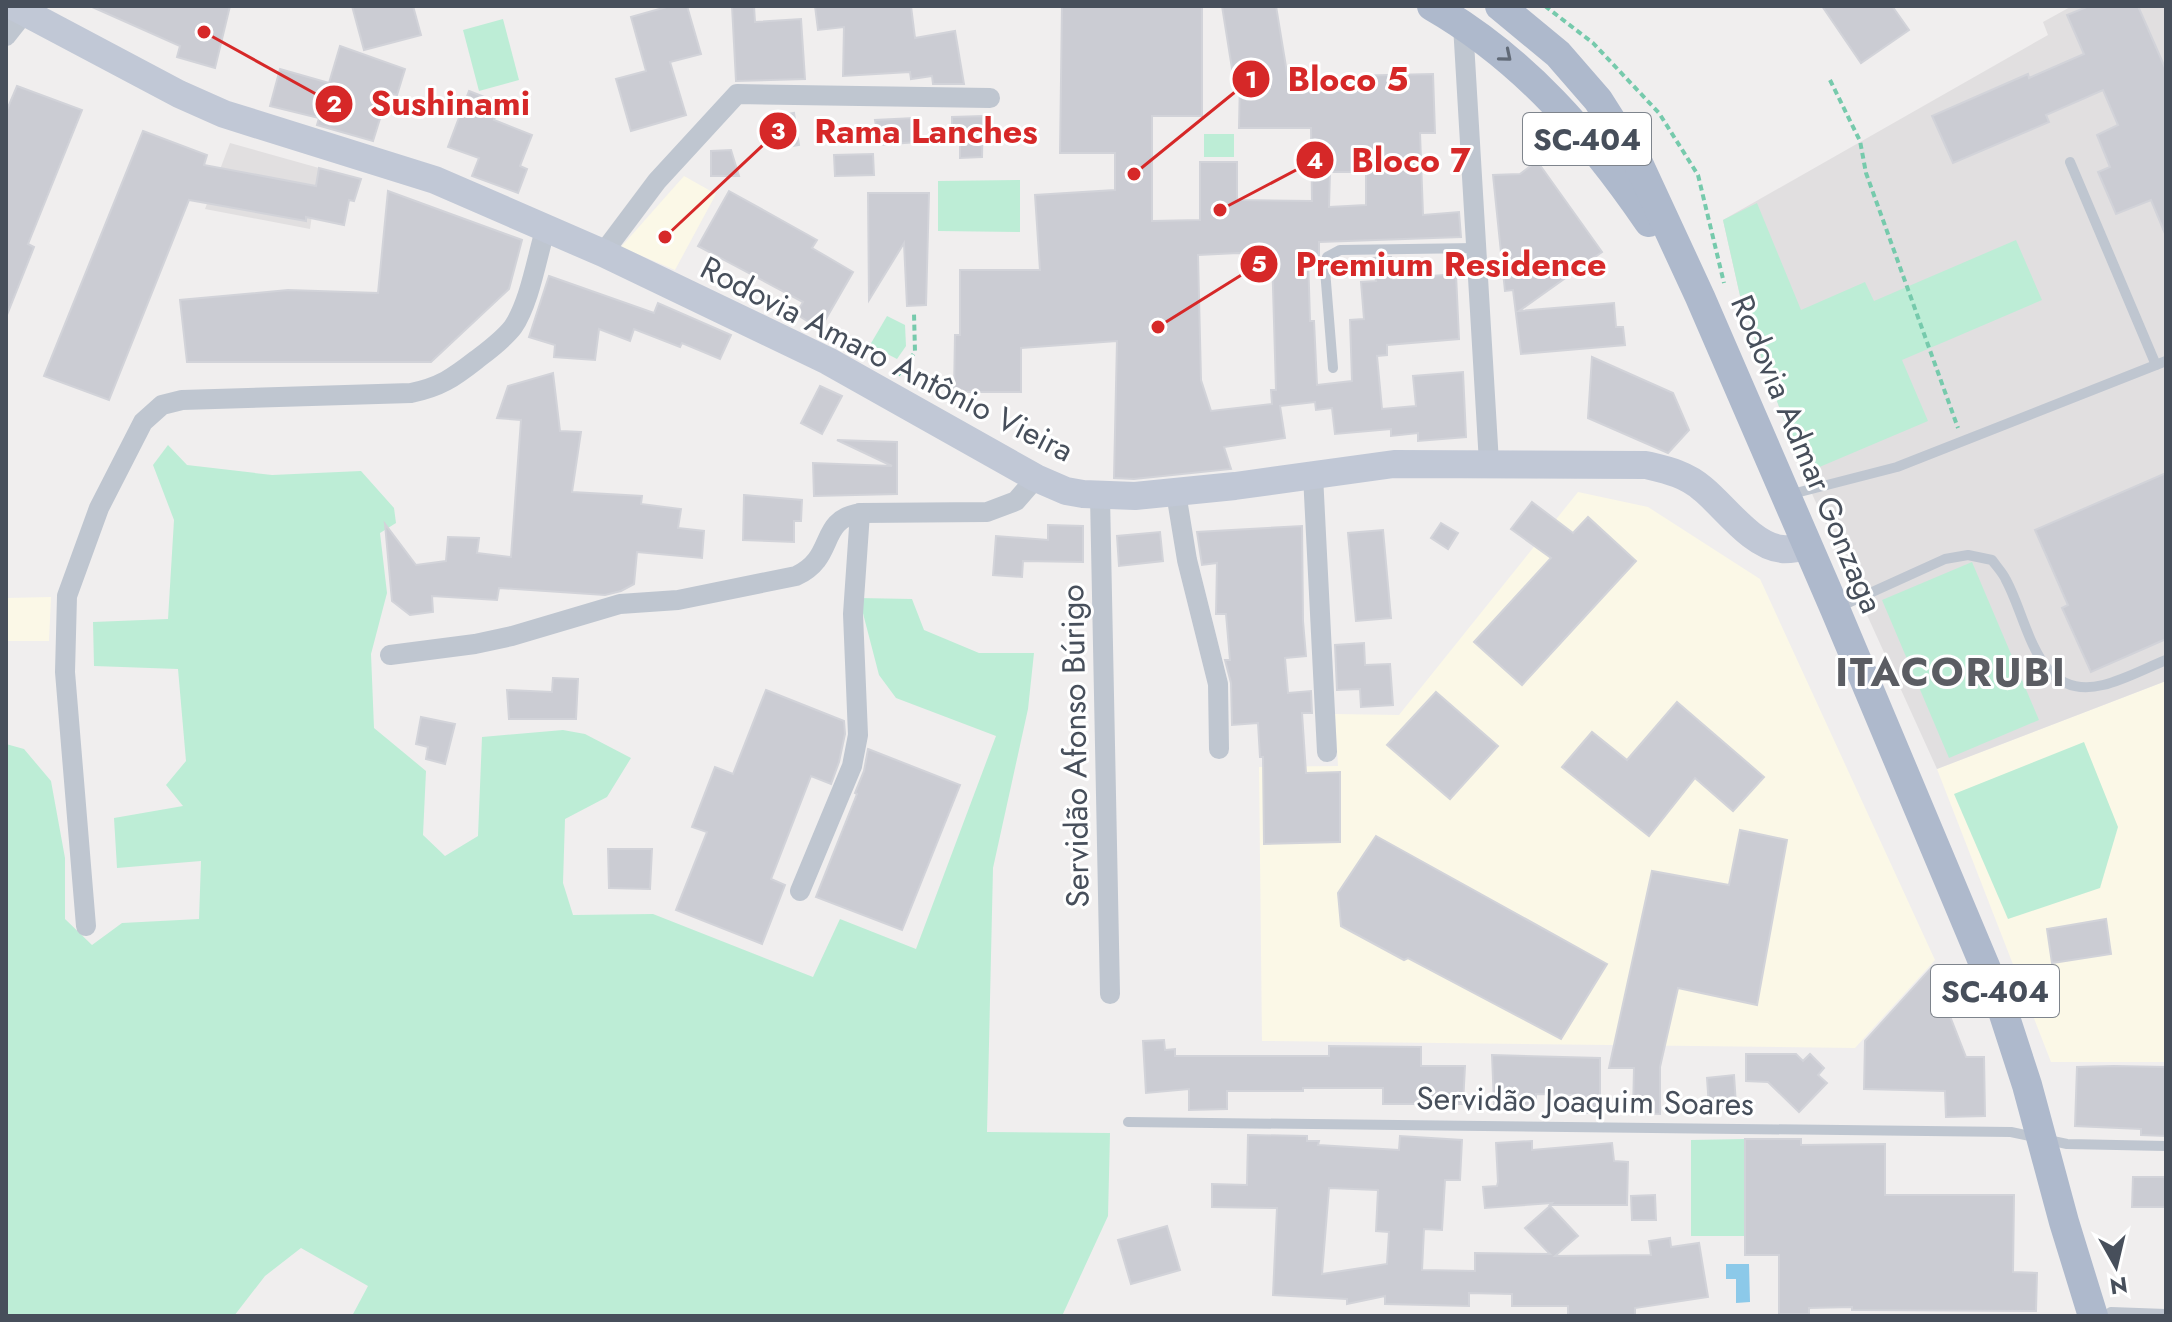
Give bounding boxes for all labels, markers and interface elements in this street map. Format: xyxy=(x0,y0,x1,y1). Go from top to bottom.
one-way arrow xyxy=(1497,46,1511,61)
callout: Bloco 5 xyxy=(1231,50,1424,108)
text: Bloco 5 xyxy=(1288,55,1408,104)
text: 1 xyxy=(1245,62,1257,97)
callout: Sushinami xyxy=(314,75,546,133)
text: Sushinami xyxy=(370,79,530,128)
text: 2 xyxy=(326,86,342,121)
callout: Rama Lanches xyxy=(758,102,1053,160)
text: Rama Lanches xyxy=(814,107,1038,156)
text: 3 xyxy=(771,113,786,148)
road number: SC-404 xyxy=(1523,113,1651,165)
callout: Bloco 7 xyxy=(1295,131,1487,189)
text: Bloco 7 xyxy=(1351,136,1471,185)
text: 4 xyxy=(1307,143,1323,178)
callout: Premium Residence xyxy=(1239,235,1622,293)
text: Premium Residence xyxy=(1296,240,1607,289)
street label: Rodovia Amaro Antônio Vieira xyxy=(693,245,1081,473)
text: 5 xyxy=(1251,246,1267,281)
street label: Rodovia Admar Gonzaga xyxy=(1719,288,1895,620)
street label: Servidão Afonso Búrigo xyxy=(1049,584,1101,908)
district label: ITACORUBI xyxy=(1835,643,2067,701)
road number: SC-404 xyxy=(1931,965,2059,1017)
street label: Servidão Joaquim Soares xyxy=(1416,1075,1754,1127)
north arrow xyxy=(2076,1226,2156,1306)
text: N xyxy=(2108,1269,2130,1303)

